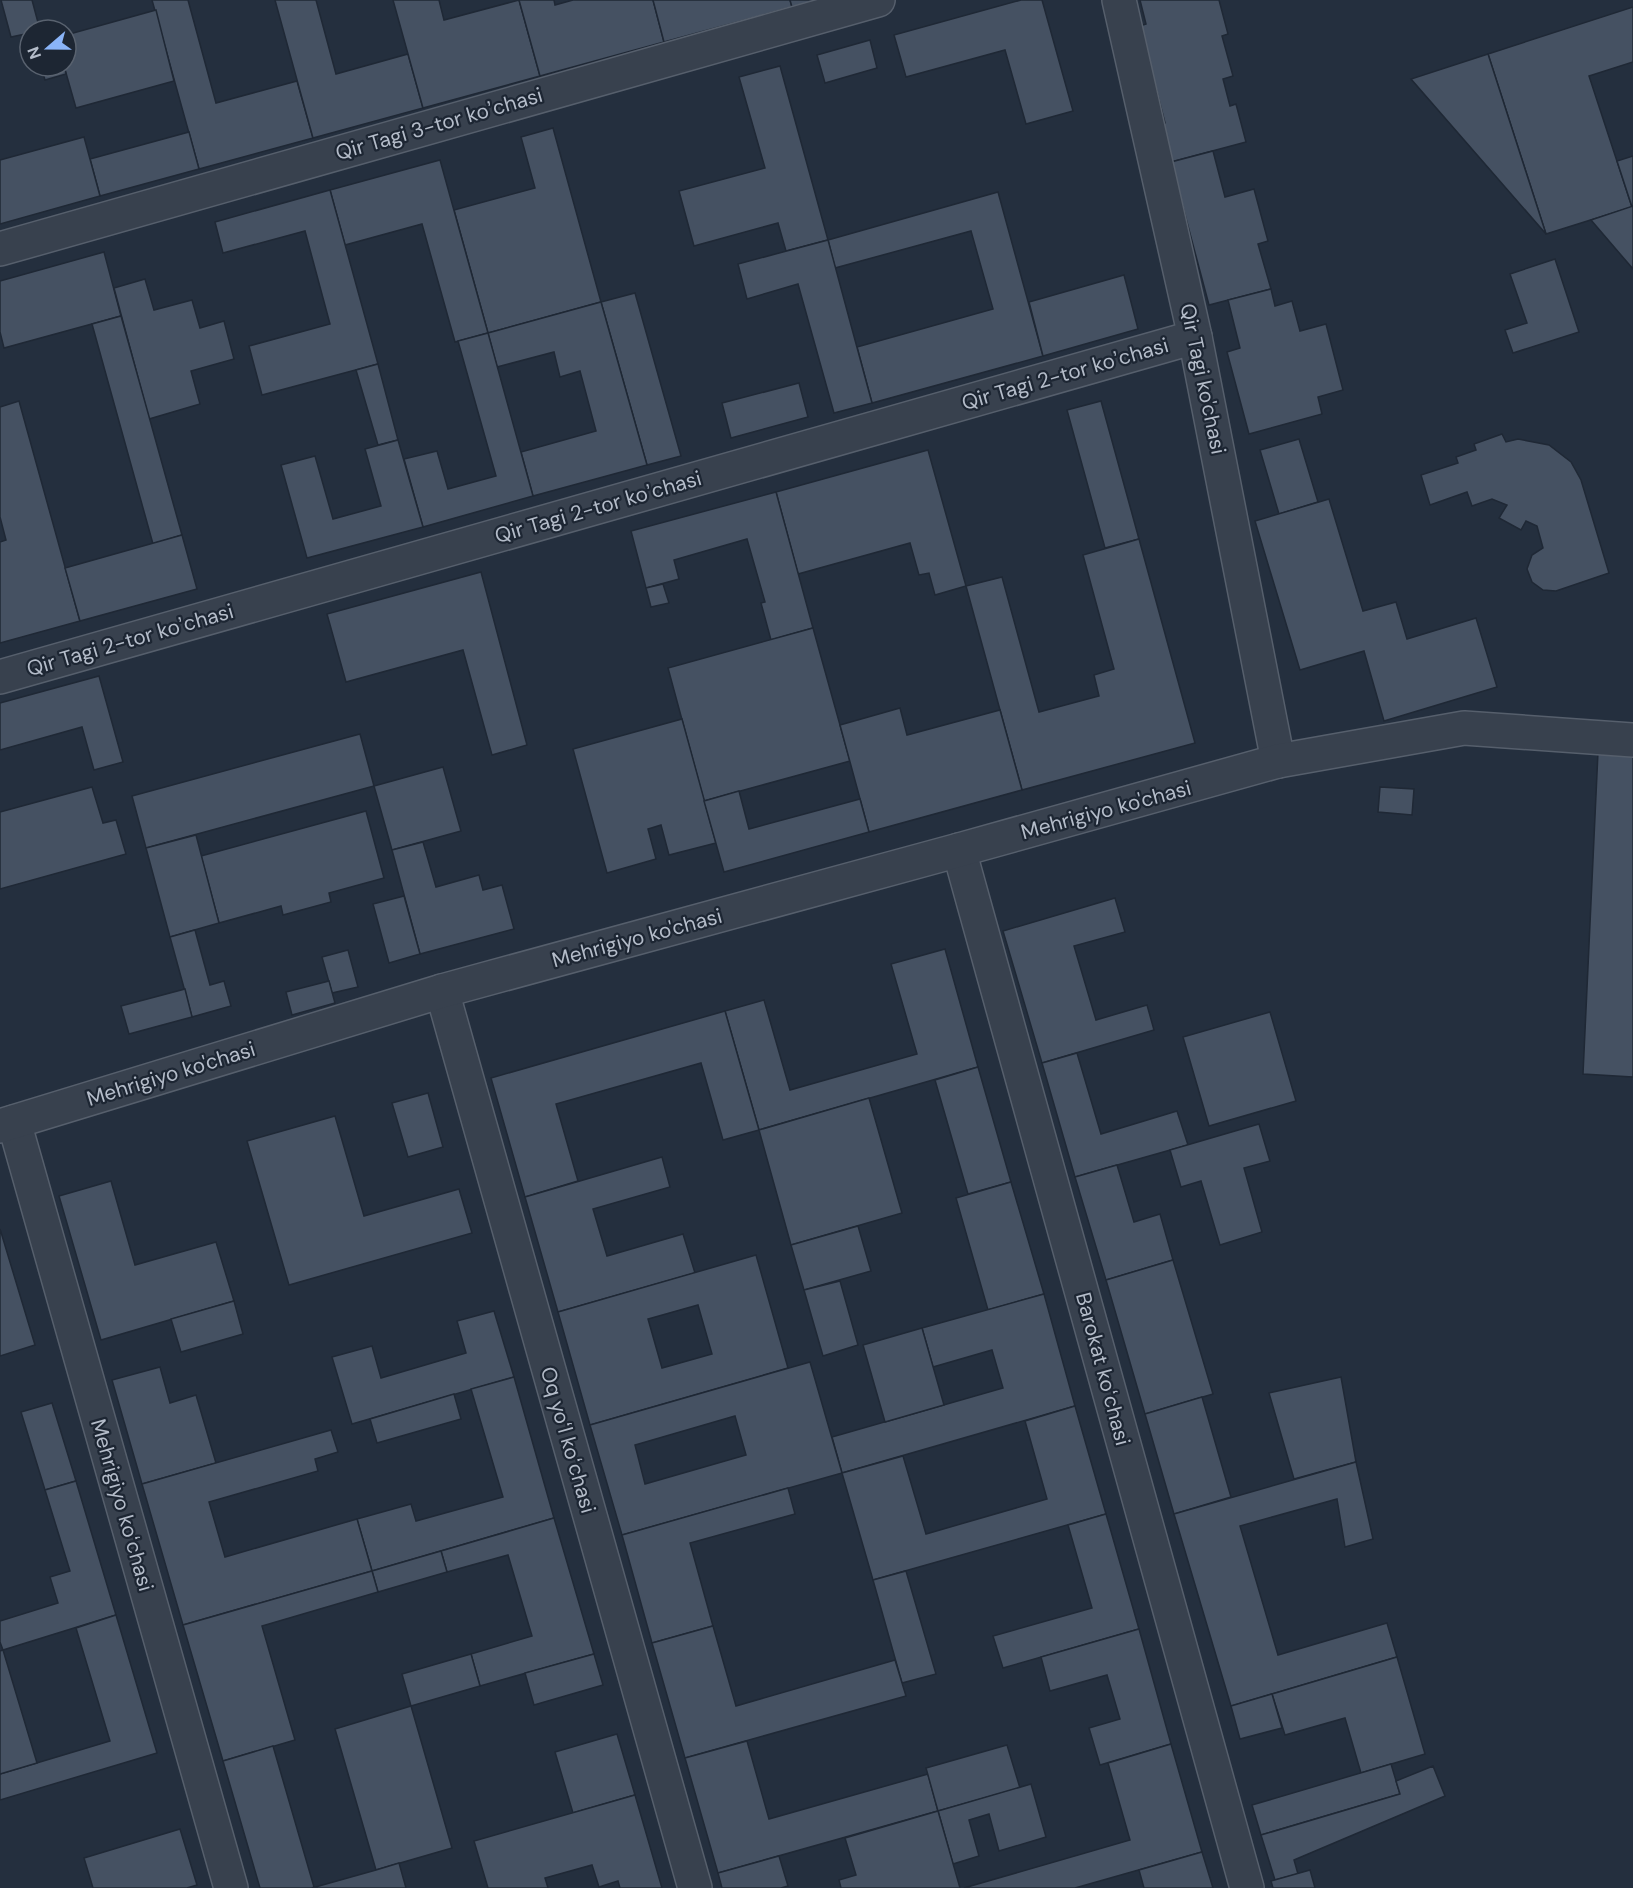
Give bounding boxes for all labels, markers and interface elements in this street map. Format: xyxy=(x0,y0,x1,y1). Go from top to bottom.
north arrow xyxy=(18,18,78,78)
text: N xyxy=(23,44,46,62)
street label: Qir Tagi 3-tor koʼchasi xyxy=(332,81,546,167)
street label: Qir Tagi ko'chasi xyxy=(1173,301,1233,457)
street label: Qir Tagi 2-tor koʼchasi xyxy=(958,331,1172,417)
street label: Qir Tagi 2-tor koʼchasi xyxy=(491,464,705,550)
street label: Qir Tagi 2-tor koʼchasi xyxy=(23,597,237,683)
street label: Mehrigiyo ko'chasi xyxy=(1018,774,1194,846)
street label: Mehrigiyo ko'chasi xyxy=(549,902,725,974)
street label: Mehrigiyo ko'chasi xyxy=(83,1035,259,1113)
street label: Barokat koʻchasi xyxy=(1069,1289,1137,1449)
street label: Oq yoʻl koʻchasi xyxy=(534,1364,602,1516)
street label: Mehrigiyo koʻchasi xyxy=(84,1416,160,1594)

